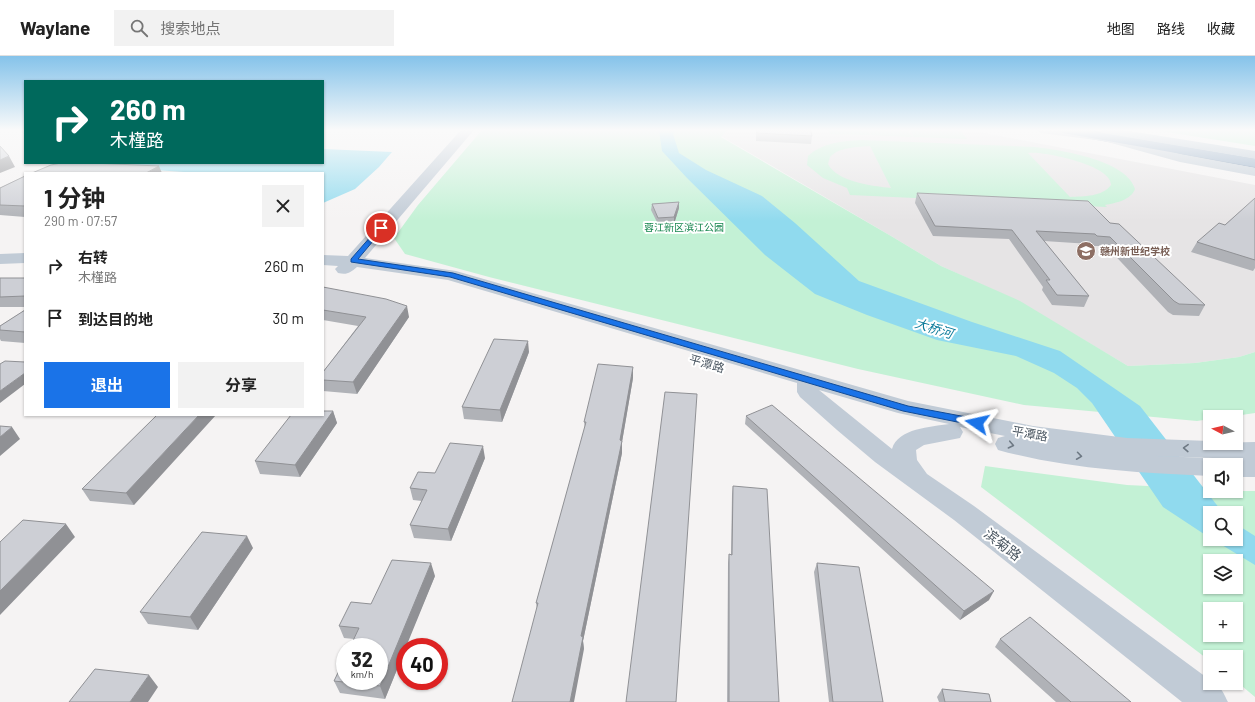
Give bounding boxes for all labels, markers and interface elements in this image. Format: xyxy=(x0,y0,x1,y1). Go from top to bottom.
search box xyxy=(114,10,394,46)
text: Waylane xyxy=(20,16,90,39)
icon: search xyxy=(128,17,150,39)
text: 搜索地点 xyxy=(160,19,220,37)
text: 地图 xyxy=(1107,20,1135,37)
text: 路线 xyxy=(1157,20,1185,37)
text: 收藏 xyxy=(1207,20,1235,37)
text: 260 m xyxy=(110,92,186,126)
icon: right xyxy=(44,96,96,148)
text: 木槿路 xyxy=(110,129,164,151)
text: 1 分钟 xyxy=(44,183,105,212)
button: close xyxy=(262,185,304,227)
pin xyxy=(364,211,398,245)
text: 290 m · 07:57 xyxy=(44,213,117,229)
icon: arrive xyxy=(370,217,392,239)
park label: 蓉江新区滨江公园 xyxy=(644,221,724,233)
school or university icon: 赣州新世纪学校 xyxy=(1075,240,1097,262)
place label: 赣州新世纪学校 xyxy=(1100,245,1170,257)
text: 右转 xyxy=(78,248,108,266)
icon: right xyxy=(44,255,66,277)
text: 260 m xyxy=(264,257,304,275)
text: 木槿路 xyxy=(78,269,117,285)
icon: arrive xyxy=(44,307,66,329)
text: 30 m xyxy=(272,309,304,327)
text: 到达目的地 xyxy=(78,310,153,328)
water label: 大桥河 xyxy=(913,315,958,342)
street label: 平潭路 xyxy=(688,351,726,375)
button: 退出 xyxy=(44,362,170,408)
button: 分享 xyxy=(178,362,304,408)
position arrow xyxy=(956,402,998,444)
north arrow xyxy=(1203,410,1243,450)
map controls xyxy=(1203,410,1243,690)
street label: 平潭路 xyxy=(1011,423,1049,443)
one-way arrow xyxy=(1008,440,1014,448)
one-way arrow xyxy=(1183,444,1189,452)
one-way arrow xyxy=(1076,451,1082,460)
button: sound xyxy=(1203,458,1243,498)
button: search xyxy=(1203,506,1243,546)
street label: 滨菊路 xyxy=(981,524,1025,564)
button: layers xyxy=(1203,554,1243,594)
button: + xyxy=(1203,602,1243,642)
speed limit sign: 40 xyxy=(396,638,448,690)
text: 32 xyxy=(351,647,373,671)
button: − xyxy=(1203,650,1243,690)
text: km/h xyxy=(351,668,373,680)

